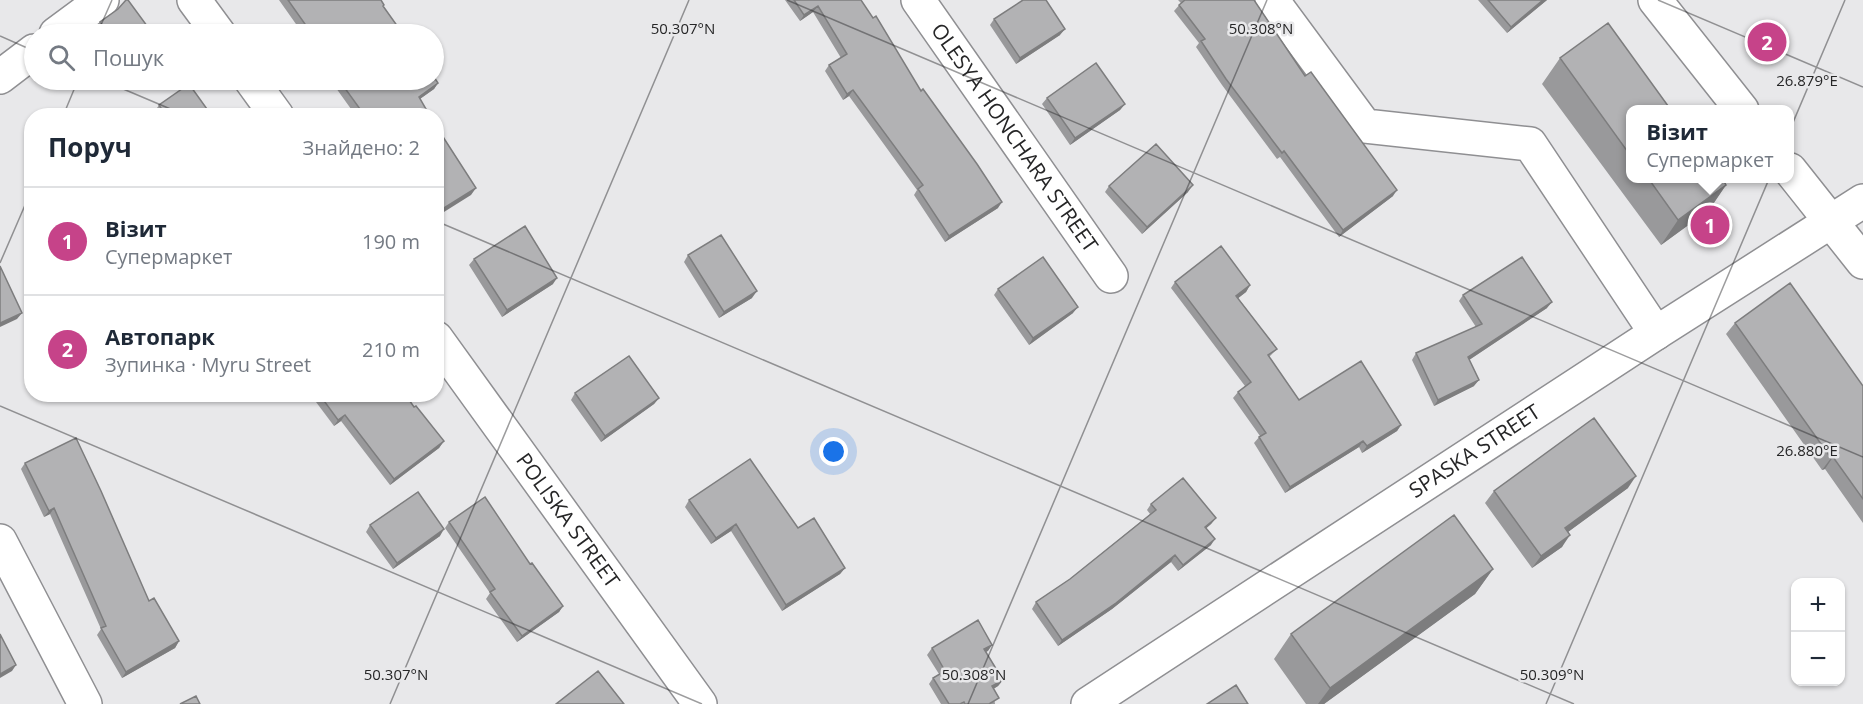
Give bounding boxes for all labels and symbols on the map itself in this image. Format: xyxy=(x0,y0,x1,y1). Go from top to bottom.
street label: OLESYA HONCHARA STREET xyxy=(925,17,1105,257)
text: 50.307°N xyxy=(651,18,715,38)
text: 50.308°N xyxy=(1229,18,1293,38)
pin: 2 xyxy=(1748,20,1786,64)
text: 26.879°E xyxy=(1776,70,1838,90)
pin: 1 xyxy=(1690,202,1730,248)
street label: SPASKA STREET xyxy=(1403,397,1546,504)
your location xyxy=(819,437,848,466)
text: 26.880°E xyxy=(1776,440,1838,460)
street label: POLISKA STREET xyxy=(510,447,627,593)
text: 50.307°N xyxy=(364,664,428,684)
text: 50.308°N xyxy=(942,664,1006,684)
text: 50.309°N xyxy=(1520,664,1584,684)

